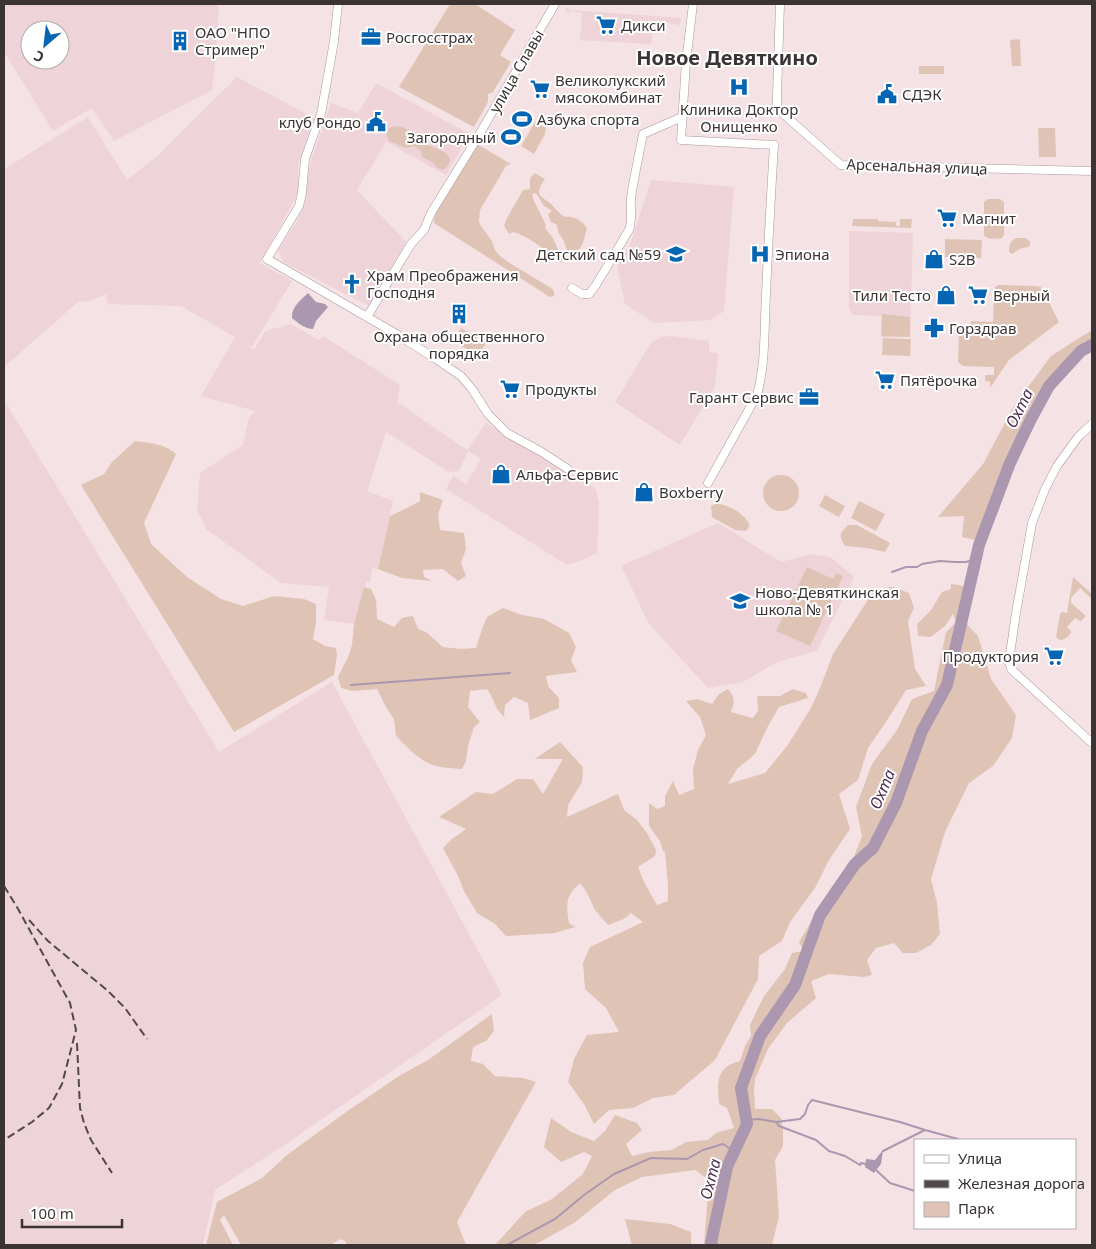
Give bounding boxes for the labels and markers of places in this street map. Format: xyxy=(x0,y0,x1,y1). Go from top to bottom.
supermarket icon: Дикси xyxy=(595,14,617,36)
place label: Дикси xyxy=(621,15,666,35)
place label: ОАО "НПО Стример" xyxy=(195,22,270,59)
office icon: Росгосстрах xyxy=(360,26,382,48)
place label: Росгосстрах xyxy=(386,27,473,47)
building icon: ОАО "НПО Стример" xyxy=(169,30,191,52)
place label: Великолукский мясокомбинат xyxy=(555,70,666,107)
hospital icon: Клиника Доктор Онищенко xyxy=(728,76,750,98)
supermarket icon: Великолукский мясокомбинат xyxy=(529,78,551,100)
public building icon: СДЭК xyxy=(876,83,898,105)
place label: СДЭК xyxy=(902,84,942,104)
place label: Клиника Доктор Онищенко xyxy=(680,99,798,136)
sports icon: Азбука спорта xyxy=(511,108,533,130)
place label: Азбука спорта xyxy=(537,109,640,129)
public building icon: клуб Рондо xyxy=(365,111,387,133)
place label: клуб Рондо xyxy=(279,112,361,132)
sports icon: Загородный xyxy=(500,126,522,148)
place label: Загородный xyxy=(407,127,496,147)
supermarket icon: Магнит xyxy=(936,207,958,229)
place label: Магнит xyxy=(962,208,1016,228)
school or university icon: Детский сад №59 xyxy=(665,243,687,265)
hospital icon: Эпиона xyxy=(749,243,771,265)
place label: Детский сад №59 xyxy=(536,244,661,264)
place label: Эпиона xyxy=(775,244,830,264)
shop icon: S2B xyxy=(923,248,945,270)
place label: S2B xyxy=(949,249,976,269)
place label: Храм Преображения Господня xyxy=(367,265,519,302)
church icon: Храм Преображения Господня xyxy=(341,273,363,295)
shop icon: Тили Тесто xyxy=(935,284,957,306)
supermarket icon: Верный xyxy=(967,284,989,306)
place label: Тили Тесто xyxy=(853,285,931,305)
place label: Верный xyxy=(993,285,1050,305)
building icon: Охрана общественного порядка xyxy=(448,303,470,325)
pharmacy icon: Горздрав xyxy=(923,317,945,339)
place label: Горздрав xyxy=(949,318,1016,338)
place label: Охрана общественного порядка xyxy=(373,326,545,363)
supermarket icon: Пятёрочка xyxy=(874,369,896,391)
place label: Пятёрочка xyxy=(900,370,977,390)
supermarket icon: Продукты xyxy=(499,378,521,400)
place label: Продукты xyxy=(525,379,597,399)
office icon: Гарант Сервис xyxy=(798,386,820,408)
place label: Гарант Сервис xyxy=(689,387,794,407)
shop icon: Альфа-Сервис xyxy=(490,463,512,485)
place label: Альфа-Сервис xyxy=(516,464,619,484)
shop icon: Boxberry xyxy=(633,481,655,503)
place label: Boxberry xyxy=(659,482,724,502)
place label: Ново-Девяткинская школа № 1 xyxy=(755,582,899,619)
school or university icon: Ново-Девяткинская школа № 1 xyxy=(729,590,751,612)
supermarket icon: Продуктория xyxy=(1043,645,1065,667)
place label: Продуктория xyxy=(943,646,1039,666)

